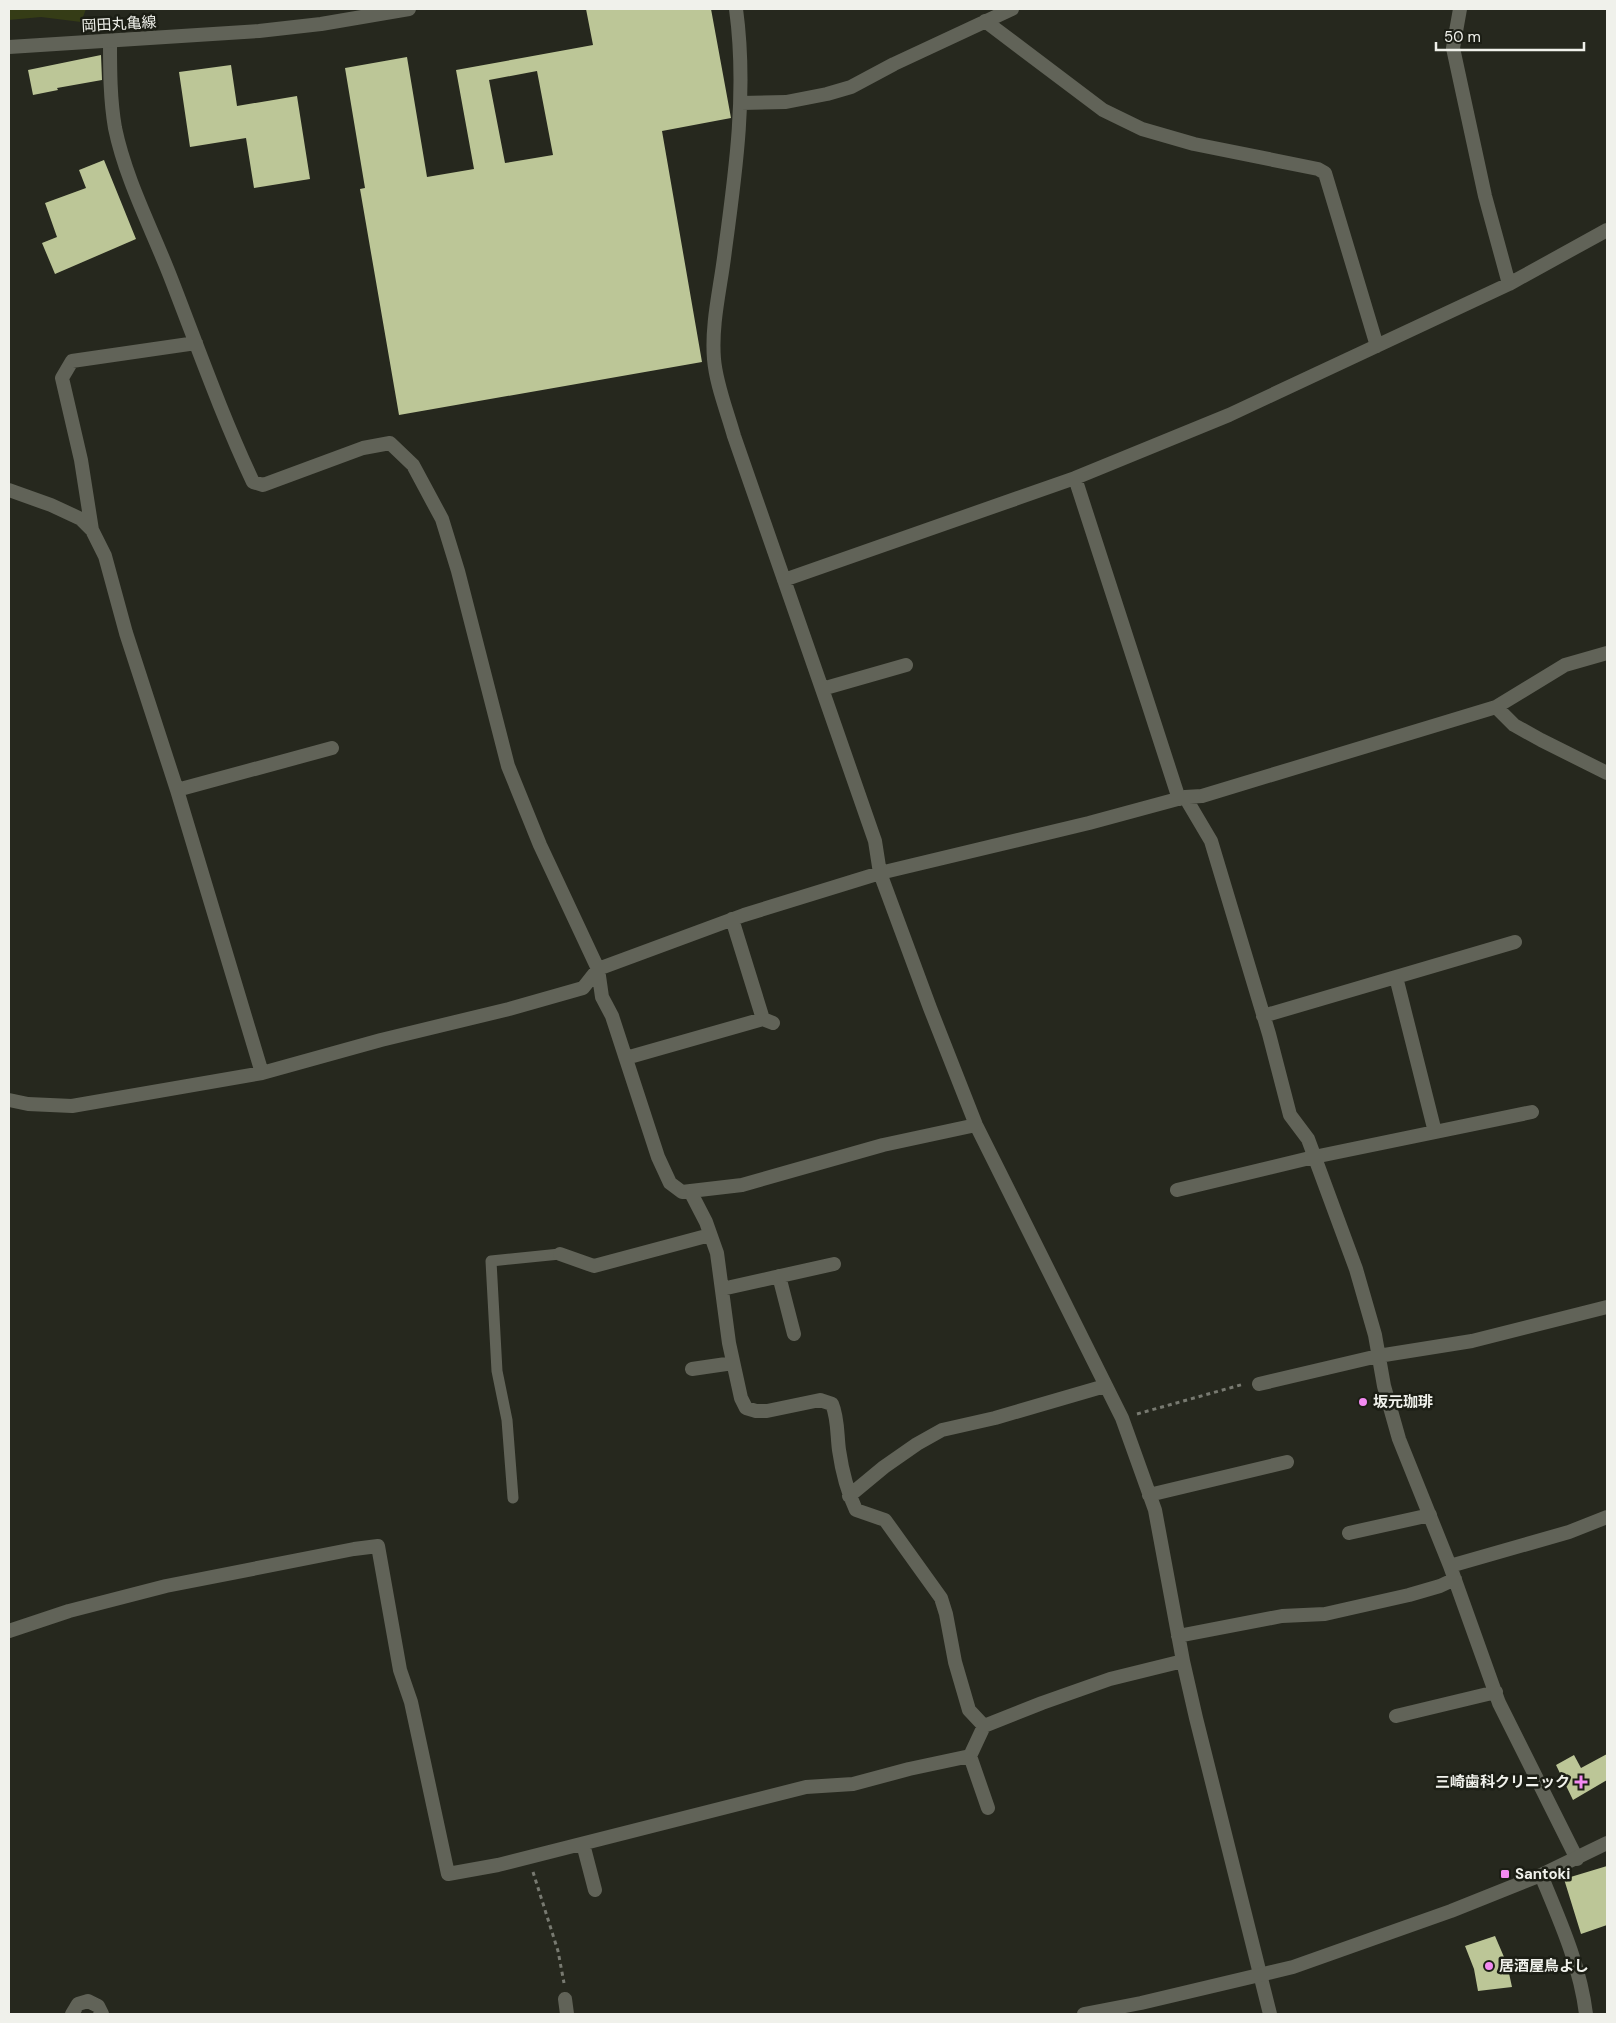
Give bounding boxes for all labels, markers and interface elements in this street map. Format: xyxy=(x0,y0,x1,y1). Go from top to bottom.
street label: 岡田丸亀線 xyxy=(81,12,157,36)
scale bar xyxy=(1436,20,1584,52)
text: 50 m xyxy=(1444,27,1481,47)
place label: 坂元珈琲 xyxy=(1373,1392,1433,1412)
marker: 坂元珈琲 xyxy=(1357,1396,1369,1408)
place label: 三崎歯科クリニック xyxy=(1435,1772,1570,1792)
marker: 三崎歯科クリニック xyxy=(1574,1775,1588,1789)
place label: Santoki xyxy=(1515,1864,1570,1884)
marker: Santoki xyxy=(1499,1868,1511,1880)
place label: 居酒屋鳥よし xyxy=(1499,1956,1589,1976)
marker: 居酒屋鳥よし xyxy=(1483,1960,1495,1972)

